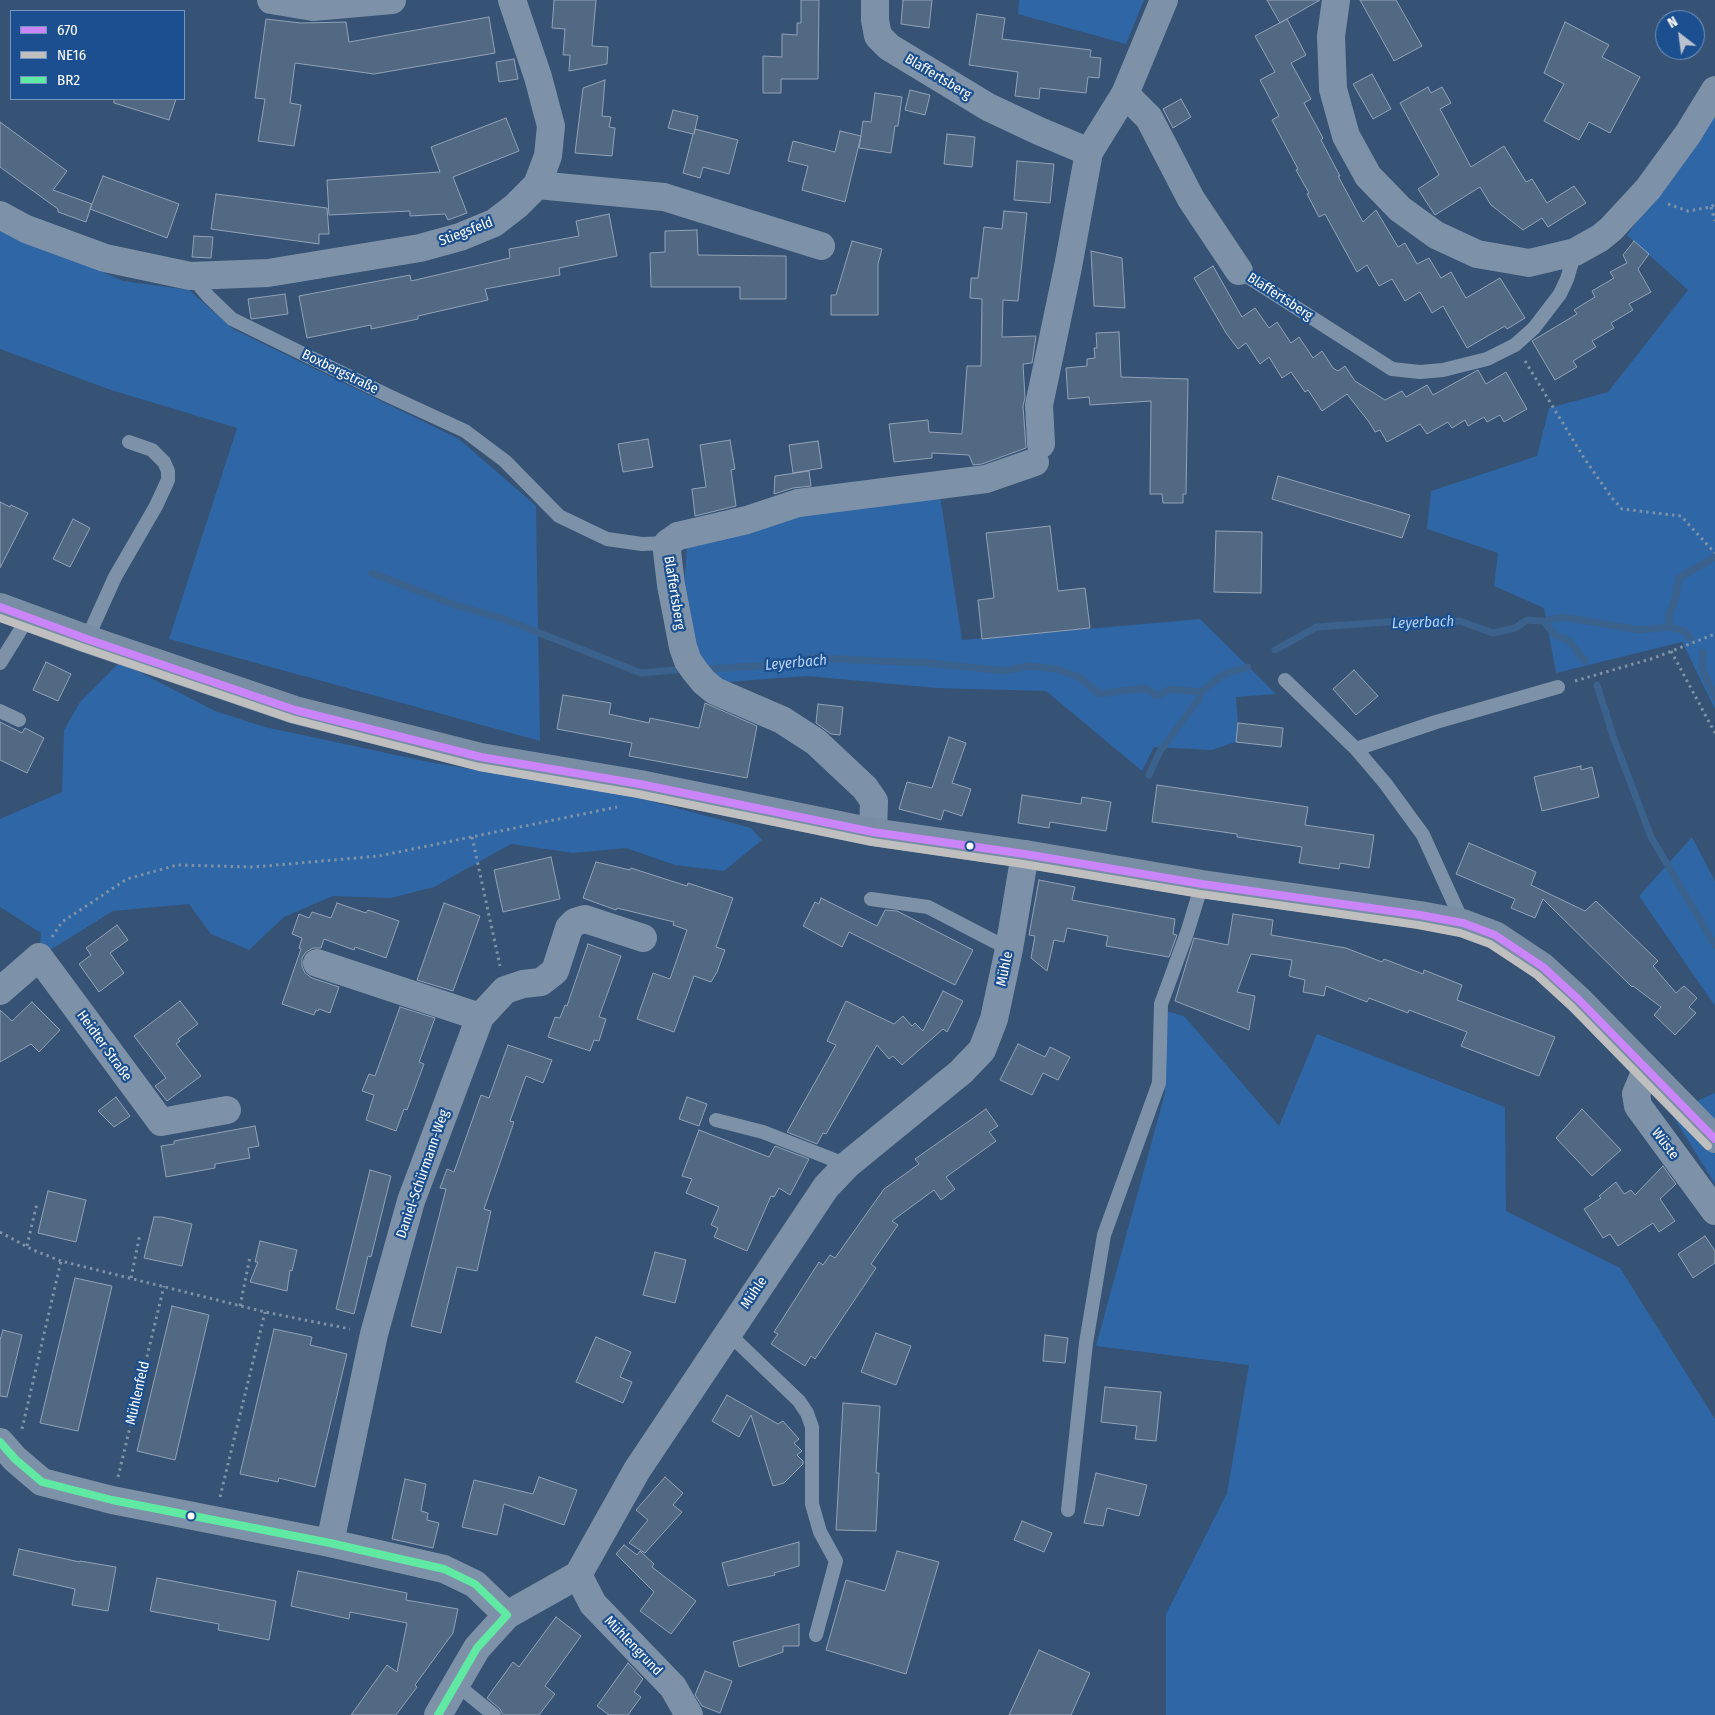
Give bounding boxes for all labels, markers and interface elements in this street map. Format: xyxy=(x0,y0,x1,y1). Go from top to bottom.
legend xyxy=(10,10,185,100)
north arrow xyxy=(1655,10,1705,60)
text: N xyxy=(1665,13,1681,32)
text: 670 xyxy=(57,21,78,39)
text: NE16 xyxy=(57,46,86,64)
street label: Blaffertsberg xyxy=(902,51,974,103)
text: BR2 xyxy=(57,71,80,89)
street label: Stiegsfeld xyxy=(437,214,495,250)
street label: Blaffertsberg xyxy=(1244,270,1316,324)
street label: Boxbergstraße xyxy=(299,346,381,398)
street label: Blaffertsberg xyxy=(660,555,688,631)
water label: Leyerbach xyxy=(1392,613,1454,633)
water label: Leyerbach xyxy=(764,651,828,675)
unlabelled marker xyxy=(965,841,975,851)
street label: Mühle xyxy=(993,950,1017,988)
street label: Heidter Straße xyxy=(73,1007,135,1085)
street label: Daniel-Schürmann-Weg xyxy=(393,1108,453,1240)
street label: Wüste xyxy=(1648,1125,1682,1163)
street label: Mühle xyxy=(737,1274,771,1312)
street label: Mühlenfeld xyxy=(123,1360,153,1426)
unlabelled marker xyxy=(186,1511,196,1521)
street label: Mühlengrund xyxy=(600,1613,666,1679)

